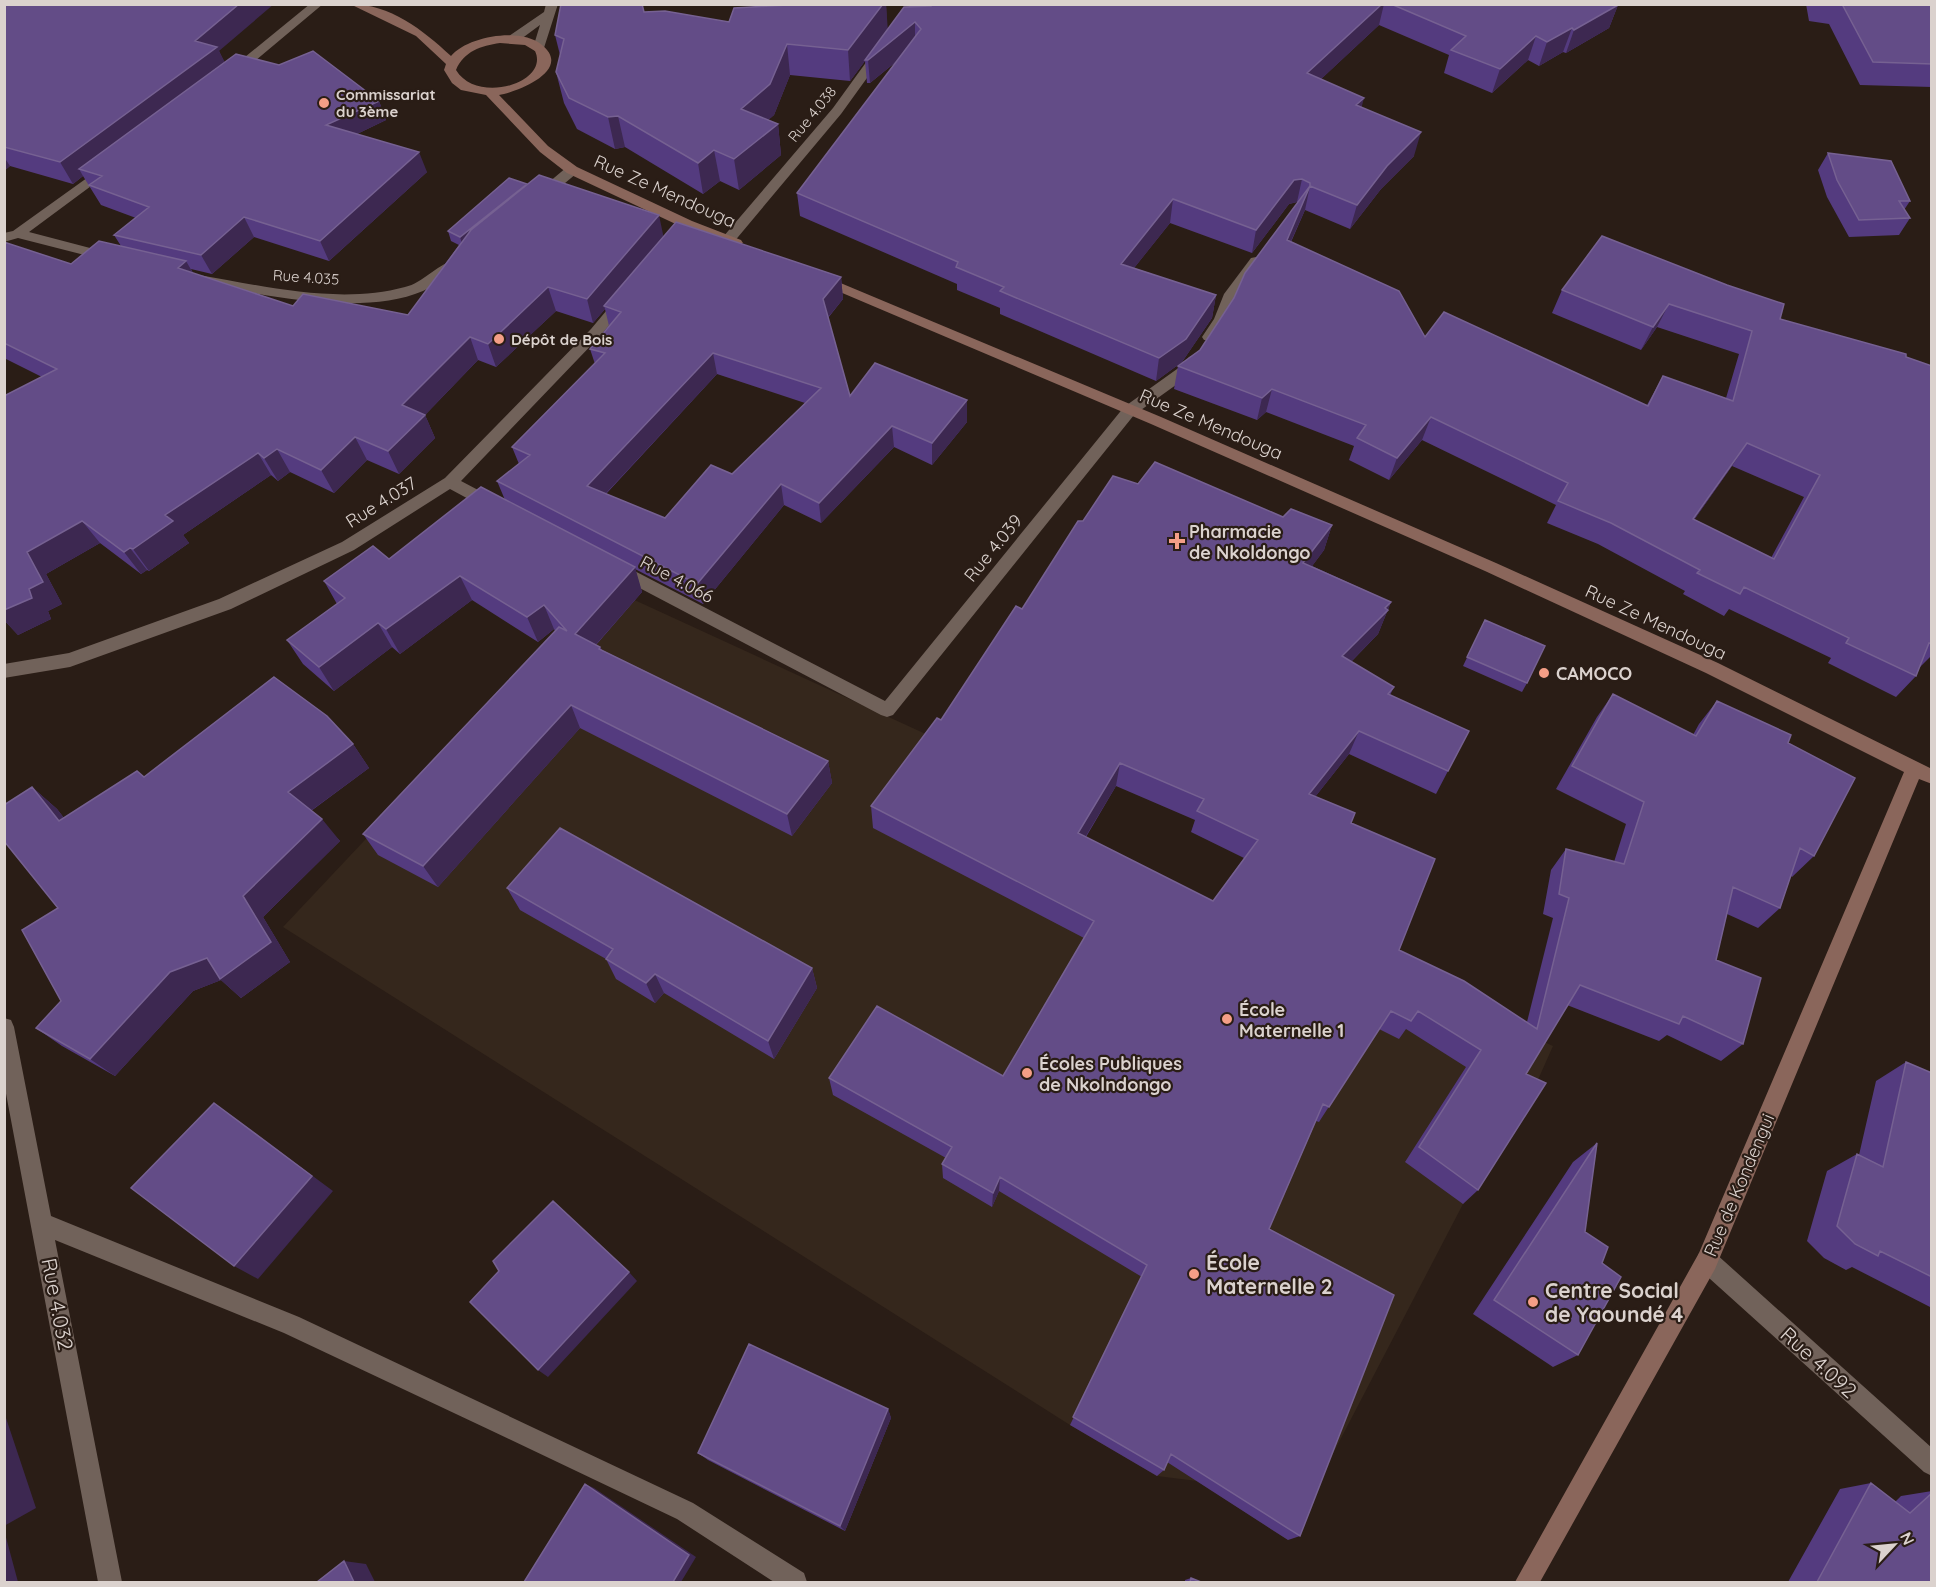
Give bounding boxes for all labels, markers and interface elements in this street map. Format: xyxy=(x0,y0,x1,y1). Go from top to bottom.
street label: Rue 4.038 xyxy=(784,82,840,146)
place label: Commissariat du 3ème xyxy=(336,85,436,121)
marker: Commissariat du 3ème xyxy=(317,96,331,110)
street label: Rue Ze Mendouga xyxy=(590,149,740,233)
street label: Rue 4.035 xyxy=(272,265,340,289)
place label: Dépôt de Bois xyxy=(511,330,612,349)
marker: Dépôt de Bois xyxy=(492,332,506,346)
street label: Rue Ze Mendouga xyxy=(1136,383,1286,465)
street label: Rue 4.037 xyxy=(341,471,421,533)
street label: Rue 4.039 xyxy=(959,510,1027,586)
place label: Pharmacie de Nkoldongo xyxy=(1189,520,1311,564)
marker: Pharmacie de Nkoldongo xyxy=(1170,534,1184,548)
street label: Rue 4.066 xyxy=(636,550,718,608)
street label: Rue Ze Mendouga xyxy=(1582,579,1730,665)
place label: CAMOCO xyxy=(1556,662,1632,685)
marker: CAMOCO xyxy=(1537,666,1551,680)
place label: École Maternelle 1 xyxy=(1239,998,1344,1042)
marker: École Maternelle 1 xyxy=(1220,1012,1234,1026)
place label: Écoles Publiques de Nkolndongo xyxy=(1039,1052,1182,1096)
marker: Écoles Publiques de Nkolndongo xyxy=(1020,1066,1034,1080)
street label: Rue de Kondengui xyxy=(1699,1110,1779,1260)
place label: École Maternelle 2 xyxy=(1206,1249,1333,1299)
street label: Rue 4.032 xyxy=(36,1256,80,1352)
marker: École Maternelle 2 xyxy=(1187,1267,1201,1281)
place label: Centre Social de Yaoundé 4 xyxy=(1545,1277,1683,1327)
marker: Centre Social de Yaoundé 4 xyxy=(1526,1295,1540,1309)
street label: Rue 4.092 xyxy=(1775,1321,1863,1403)
north arrow xyxy=(1864,1515,1924,1575)
text: N xyxy=(1896,1529,1919,1548)

